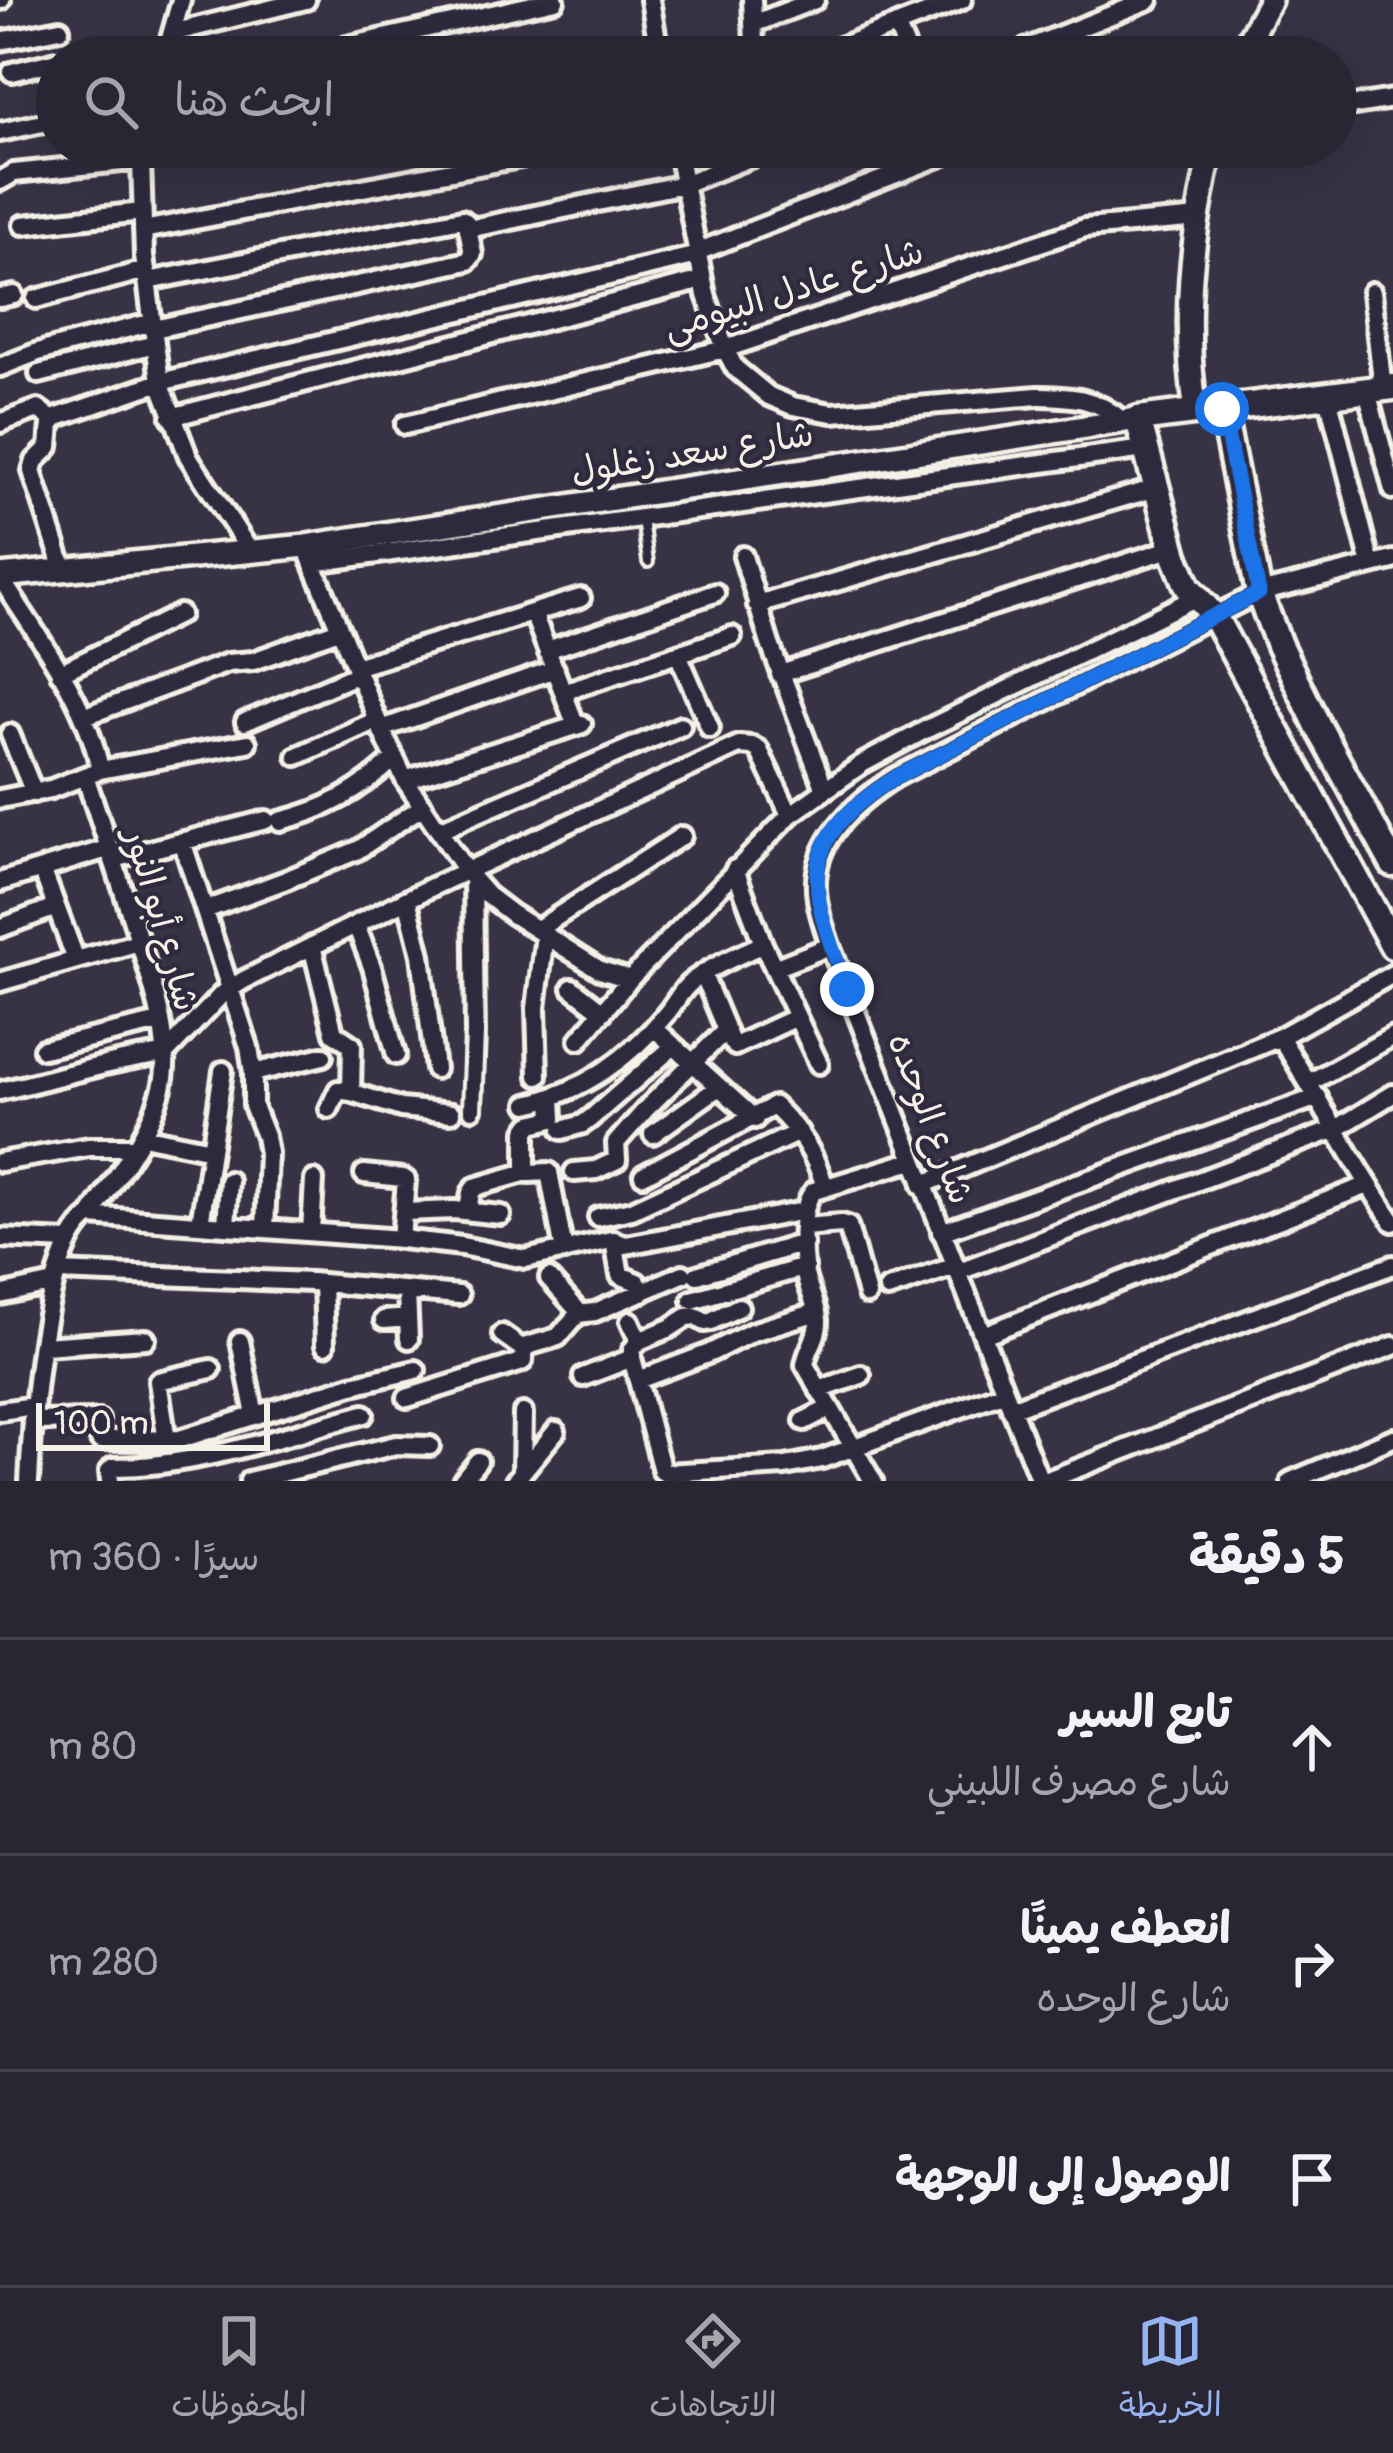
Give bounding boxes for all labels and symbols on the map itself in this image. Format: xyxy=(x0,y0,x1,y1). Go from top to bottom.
street label: شارع عادل البيومى xyxy=(658,228,930,352)
route start xyxy=(1195,382,1249,436)
street label: شارع سعد زغلول xyxy=(568,411,817,496)
street label: شارع أبو النور xyxy=(111,820,209,1017)
route end xyxy=(820,962,874,1016)
street label: شارع الوحده xyxy=(876,1027,984,1211)
scale bar xyxy=(36,1397,270,1450)

